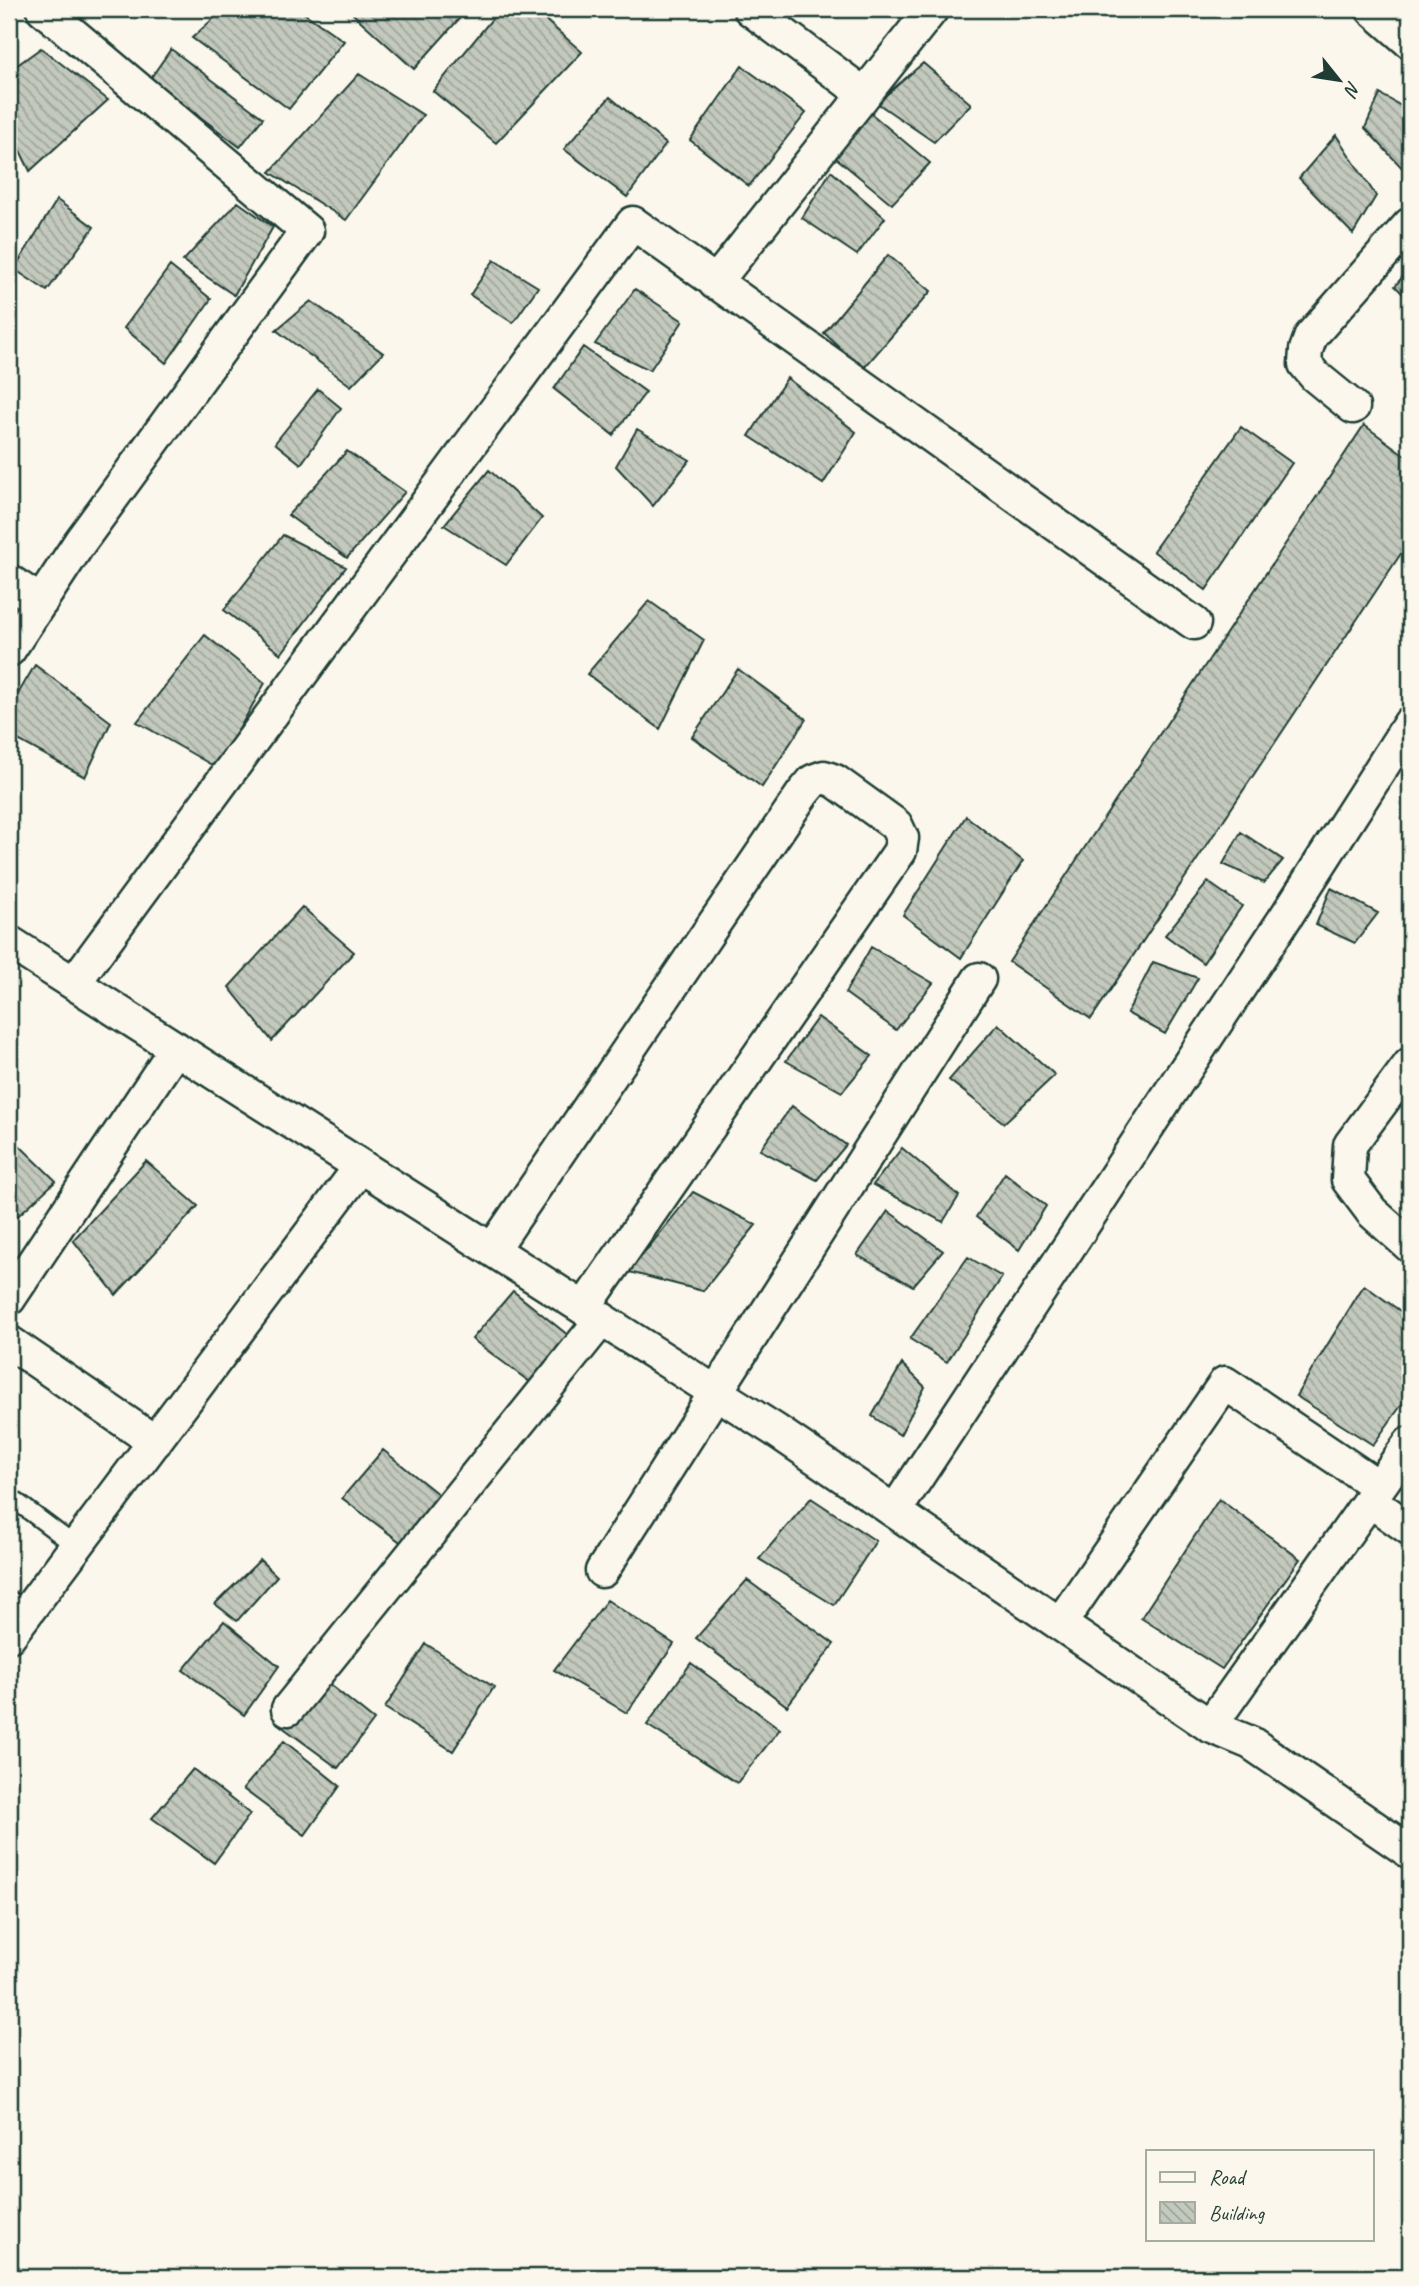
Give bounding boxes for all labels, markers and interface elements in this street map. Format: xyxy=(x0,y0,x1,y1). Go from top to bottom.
north arrow xyxy=(1304,46,1374,116)
text: N xyxy=(1338,77,1366,102)
legend xyxy=(1146,2150,1374,2240)
text: Road xyxy=(1209,2164,1248,2190)
text: Building xyxy=(1209,2200,1266,2226)

